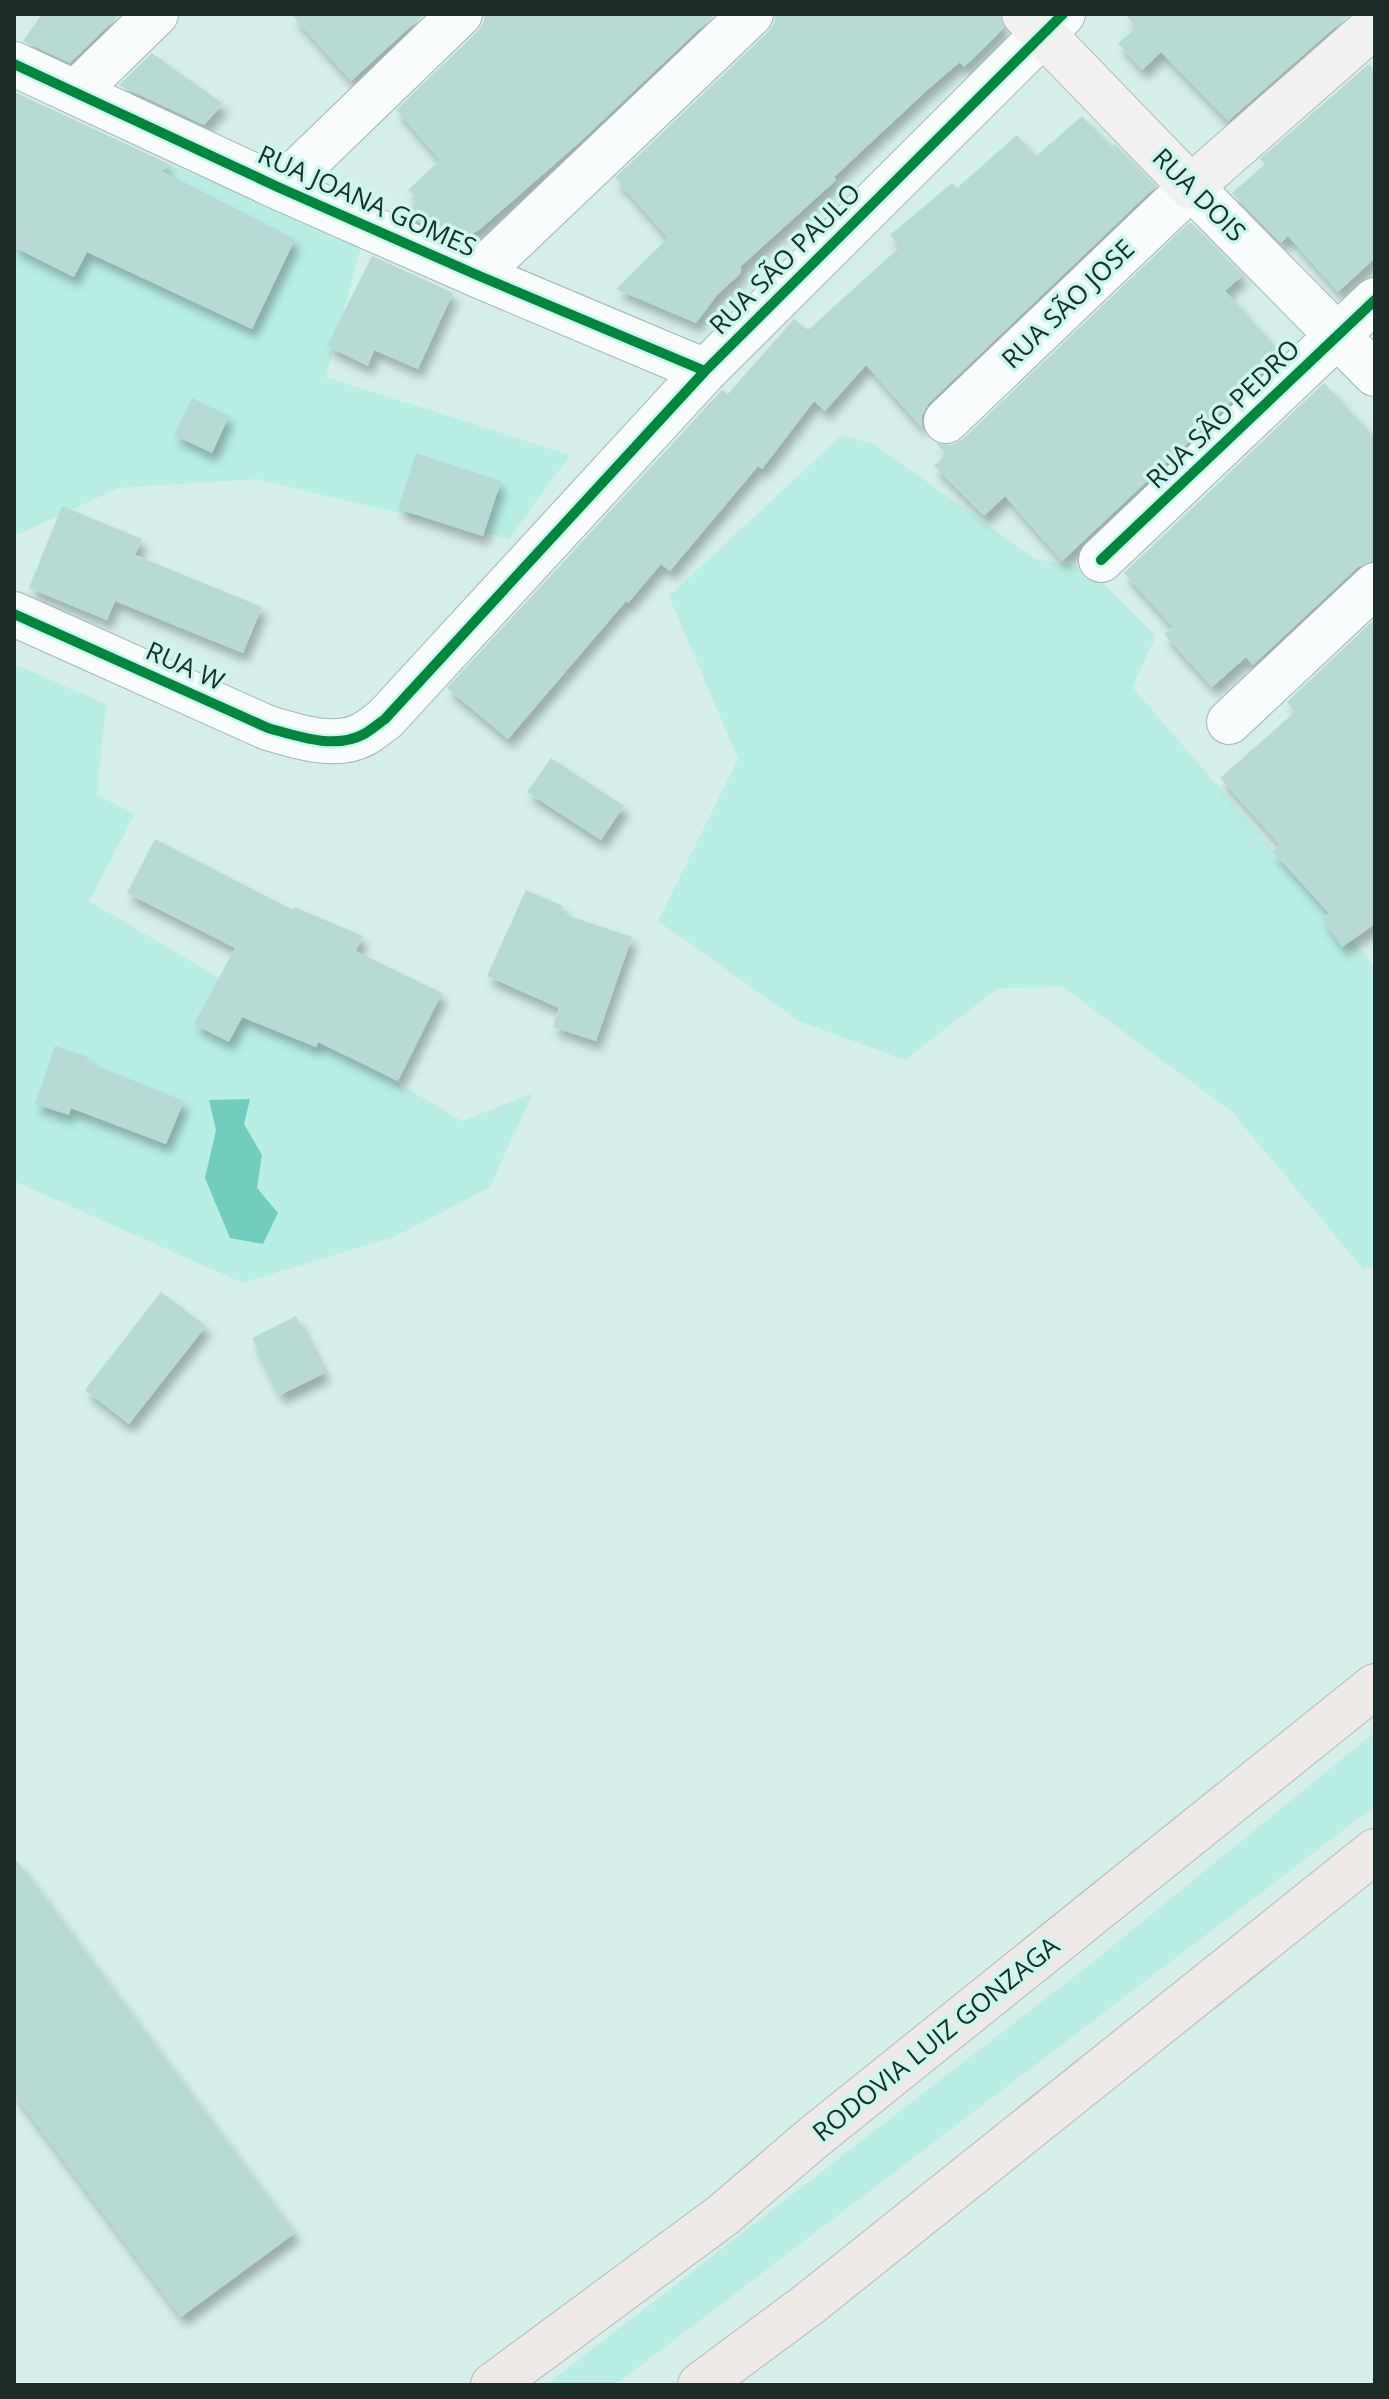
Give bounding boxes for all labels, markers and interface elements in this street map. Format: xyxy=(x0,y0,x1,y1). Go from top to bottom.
street label: RUA JOANA GOMES xyxy=(252,136,482,264)
street label: RUA DOIS xyxy=(1145,140,1254,249)
street label: RUA SÃO PAULO xyxy=(701,175,868,342)
street label: RUA SÃO JOSE xyxy=(993,231,1142,376)
street label: RUA SÃO PEDRO xyxy=(1137,330,1307,496)
street label: RUA W xyxy=(141,632,230,698)
street label: RODOVIA LUIZ GONZAGA xyxy=(804,1927,1067,2149)

